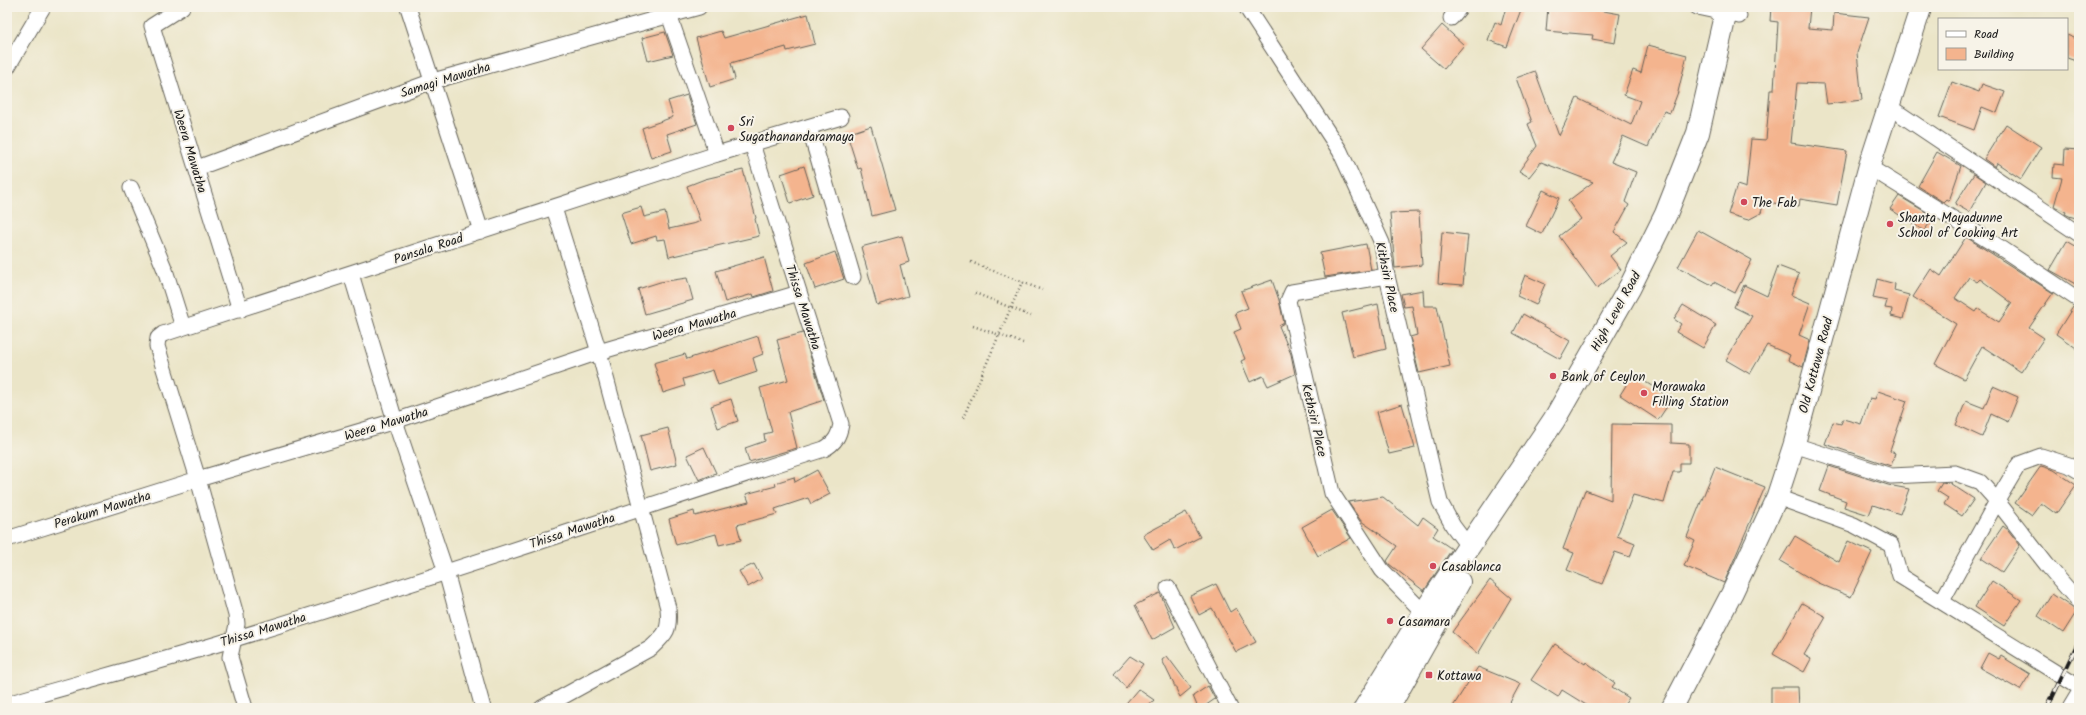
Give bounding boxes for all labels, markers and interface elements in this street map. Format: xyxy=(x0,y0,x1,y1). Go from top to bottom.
legend xyxy=(1938,18,2068,70)
text: Road xyxy=(1974,25,1999,44)
text: Building xyxy=(1974,45,2014,64)
street label: Samagi Mawatha xyxy=(398,57,493,104)
street label: Weera Mawatha xyxy=(167,107,212,196)
place label: Sri Sugathanandaramaya xyxy=(739,112,854,148)
marker: Sri Sugathanandaramaya xyxy=(726,123,736,133)
place label: The Fab xyxy=(1752,193,1797,214)
marker: The Fab xyxy=(1739,197,1749,207)
place label: Shanta Mayadunne School of Cooking Art xyxy=(1898,208,2019,244)
marker: Shanta Mayadunne School of Cooking Art xyxy=(1885,219,1895,229)
street label: Pansala Road xyxy=(391,228,467,271)
street label: Kithsiri Place xyxy=(1369,240,1404,315)
street label: Thissa Mawatha xyxy=(779,262,826,353)
street label: High Level Road xyxy=(1586,267,1647,356)
street label: Weera Mawatha xyxy=(650,303,739,347)
street label: Old Kottawa Road xyxy=(1794,315,1839,416)
place label: Bank of Ceylon xyxy=(1561,367,1645,388)
marker: Bank of Ceylon xyxy=(1548,371,1558,381)
place label: Morawaka Filling Station xyxy=(1652,377,1729,413)
street label: Kethsiri Place xyxy=(1295,382,1332,459)
marker: Morawaka Filling Station xyxy=(1639,388,1649,398)
street label: Weera Mawatha xyxy=(342,402,431,447)
street label: Perakum Mawatha xyxy=(51,486,154,535)
street label: Thissa Mawatha xyxy=(527,508,618,555)
place label: Casablanca xyxy=(1441,557,1501,578)
marker: Casablanca xyxy=(1428,561,1438,571)
street label: Thissa Mawatha xyxy=(218,607,309,653)
place label: Casamara xyxy=(1398,612,1450,633)
marker: Casamara xyxy=(1385,616,1395,626)
place label: Kottawa xyxy=(1437,666,1482,687)
marker: Kottawa xyxy=(1424,670,1434,680)

